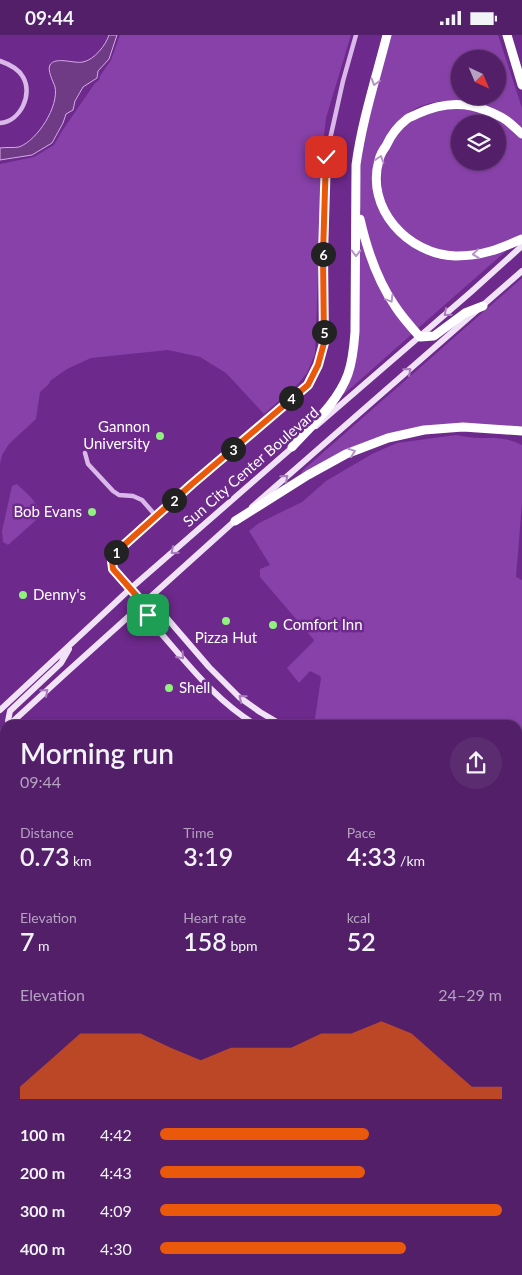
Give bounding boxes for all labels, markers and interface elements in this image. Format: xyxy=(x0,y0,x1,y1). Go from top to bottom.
text: 09:44 xyxy=(25,6,74,29)
north arrow xyxy=(451,50,506,105)
map controls xyxy=(451,50,506,170)
one-way arrow xyxy=(370,77,380,86)
button: layers xyxy=(451,115,506,170)
pin xyxy=(305,136,347,178)
icon: check xyxy=(312,143,340,171)
one-way arrow xyxy=(375,155,385,164)
pin: 6 xyxy=(310,241,336,267)
text: 6 xyxy=(319,246,328,263)
one-way arrow xyxy=(472,248,480,259)
one-way arrow xyxy=(351,250,361,257)
one-way arrow xyxy=(384,293,394,302)
one-way arrow xyxy=(443,308,452,317)
pin: 5 xyxy=(312,319,336,345)
text: 5 xyxy=(320,324,329,341)
one-way arrow xyxy=(402,368,411,377)
pin: 4 xyxy=(278,385,304,411)
text: 4 xyxy=(287,390,296,407)
street label: Sun City Center Boulevard xyxy=(179,403,322,530)
place label: Gannon University xyxy=(83,417,150,452)
marker: Gannon University xyxy=(154,430,166,442)
pin: 3 xyxy=(220,437,246,461)
text: 3 xyxy=(229,441,238,458)
one-way arrow xyxy=(347,448,356,458)
one-way arrow xyxy=(279,475,288,484)
pin: 2 xyxy=(162,487,186,513)
text: 2 xyxy=(170,492,179,509)
place label: Bob Evans xyxy=(13,502,82,520)
marker: Bob Evans xyxy=(86,506,98,518)
pin: 1 xyxy=(104,539,128,565)
text: 1 xyxy=(112,544,121,561)
one-way arrow xyxy=(170,546,179,555)
place label: Denny's xyxy=(33,585,86,603)
marker: Denny's xyxy=(17,589,29,601)
pin xyxy=(127,594,169,636)
icon: arrive xyxy=(134,601,162,629)
marker: Pizza Hut xyxy=(220,615,232,627)
place label: Comfort Inn xyxy=(283,615,363,633)
marker: Comfort Inn xyxy=(267,619,279,631)
place label: Pizza Hut xyxy=(195,628,258,646)
one-way arrow xyxy=(176,651,185,660)
place label: Shell xyxy=(179,678,210,696)
marker: Shell xyxy=(163,682,175,694)
one-way arrow xyxy=(39,689,48,698)
one-way arrow xyxy=(238,694,247,703)
text: Morning run xyxy=(20,736,174,770)
button: share xyxy=(450,737,502,789)
text: 09:44 xyxy=(20,772,61,791)
text: Distance xyxy=(20,824,74,841)
text: Time xyxy=(183,824,214,841)
text: Pace xyxy=(347,824,376,841)
text: 0.73 xyxy=(20,841,69,871)
text: 3:19 xyxy=(183,841,233,871)
text: 4:33 xyxy=(347,841,397,871)
text: km xyxy=(69,852,92,869)
text: /km xyxy=(397,852,425,869)
text: Elevation xyxy=(20,909,77,926)
text: Heart rate xyxy=(183,909,246,926)
text: kcal xyxy=(347,909,370,926)
text: 7 xyxy=(20,926,35,956)
text: 158 xyxy=(183,926,227,956)
text: 52 xyxy=(347,926,376,956)
text: m xyxy=(35,937,50,954)
text: bpm xyxy=(227,937,258,954)
text: Elevation xyxy=(20,985,85,1004)
text: 24–29 m xyxy=(438,985,502,1004)
text: 100 m xyxy=(20,1125,65,1144)
text: 4:42 xyxy=(100,1125,132,1144)
text: 200 m xyxy=(20,1163,65,1182)
text: 4:43 xyxy=(100,1163,132,1182)
text: 300 m xyxy=(20,1201,65,1220)
text: 4:09 xyxy=(100,1201,132,1220)
text: 400 m xyxy=(20,1239,65,1258)
text: 4:30 xyxy=(100,1239,132,1258)

